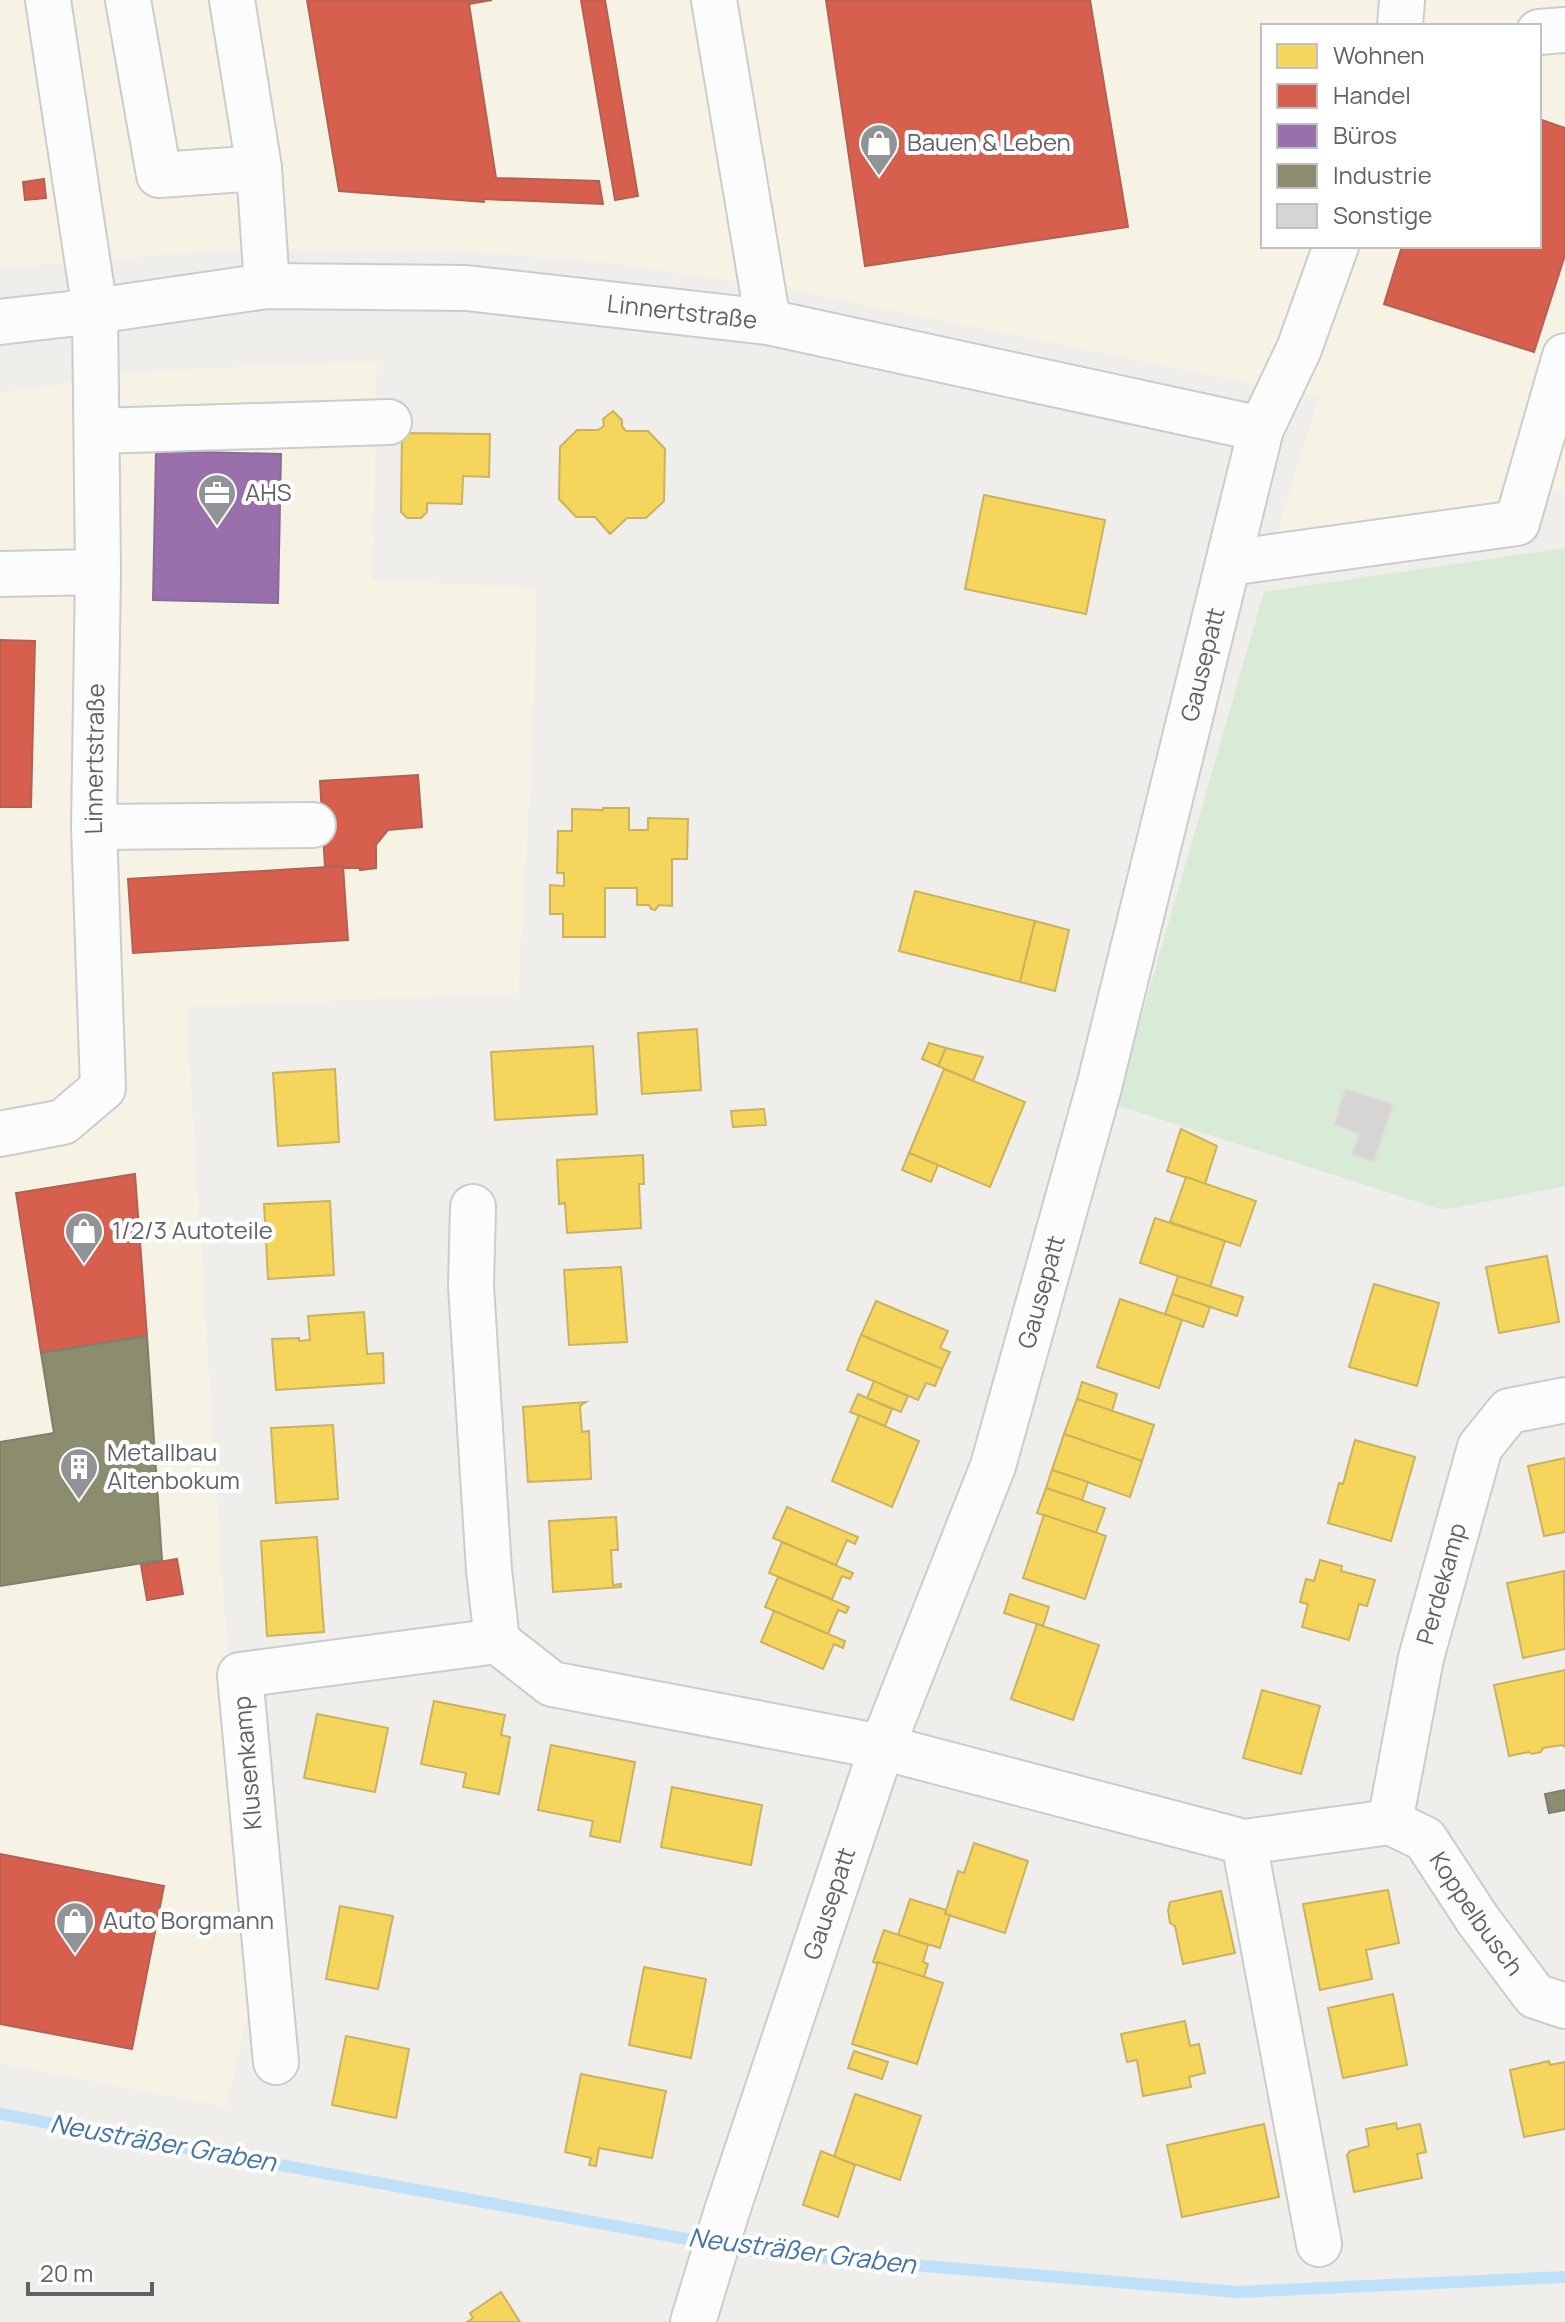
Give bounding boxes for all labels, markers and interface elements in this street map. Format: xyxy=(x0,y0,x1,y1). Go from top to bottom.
legend xyxy=(1261,24,1541,248)
text: Wohnen xyxy=(1333,38,1425,71)
text: Handel xyxy=(1333,78,1411,111)
text: Büros xyxy=(1333,118,1397,151)
shop icon: Bauen & Leben xyxy=(858,122,900,177)
place label: Bauen & Leben xyxy=(907,125,1071,158)
text: Industrie xyxy=(1333,158,1432,191)
text: Sonstige xyxy=(1333,198,1432,231)
street label: Linnertstraße xyxy=(606,286,759,336)
office icon: AHS xyxy=(196,472,238,527)
place label: AHS xyxy=(245,475,291,508)
street label: Gausepatt xyxy=(1172,604,1231,725)
street label: Linnertstraße xyxy=(76,683,111,835)
shop icon: 1/2/3 Autoteile xyxy=(63,1210,105,1265)
place label: 1/2/3 Autoteile xyxy=(112,1213,273,1246)
street label: Gausepatt xyxy=(1009,1231,1072,1352)
place label: Metallbau Altenbokum xyxy=(107,1435,240,1496)
building icon: Metallbau Altenbokum xyxy=(58,1446,100,1501)
street label: Perdekamp xyxy=(1408,1519,1473,1648)
street label: Klusenkamp xyxy=(224,1695,269,1832)
street label: Gausepatt xyxy=(794,1843,862,1964)
street label: Koppelbusch xyxy=(1423,1845,1532,1982)
shop icon: Auto Borgmann xyxy=(54,1900,96,1955)
place label: Auto Borgmann xyxy=(103,1903,274,1936)
water label: Neusträßer Graben xyxy=(48,2104,280,2180)
water label: Neusträßer Graben xyxy=(687,2218,919,2282)
scale bar xyxy=(28,2246,152,2296)
text: 20 m xyxy=(40,2256,93,2289)

